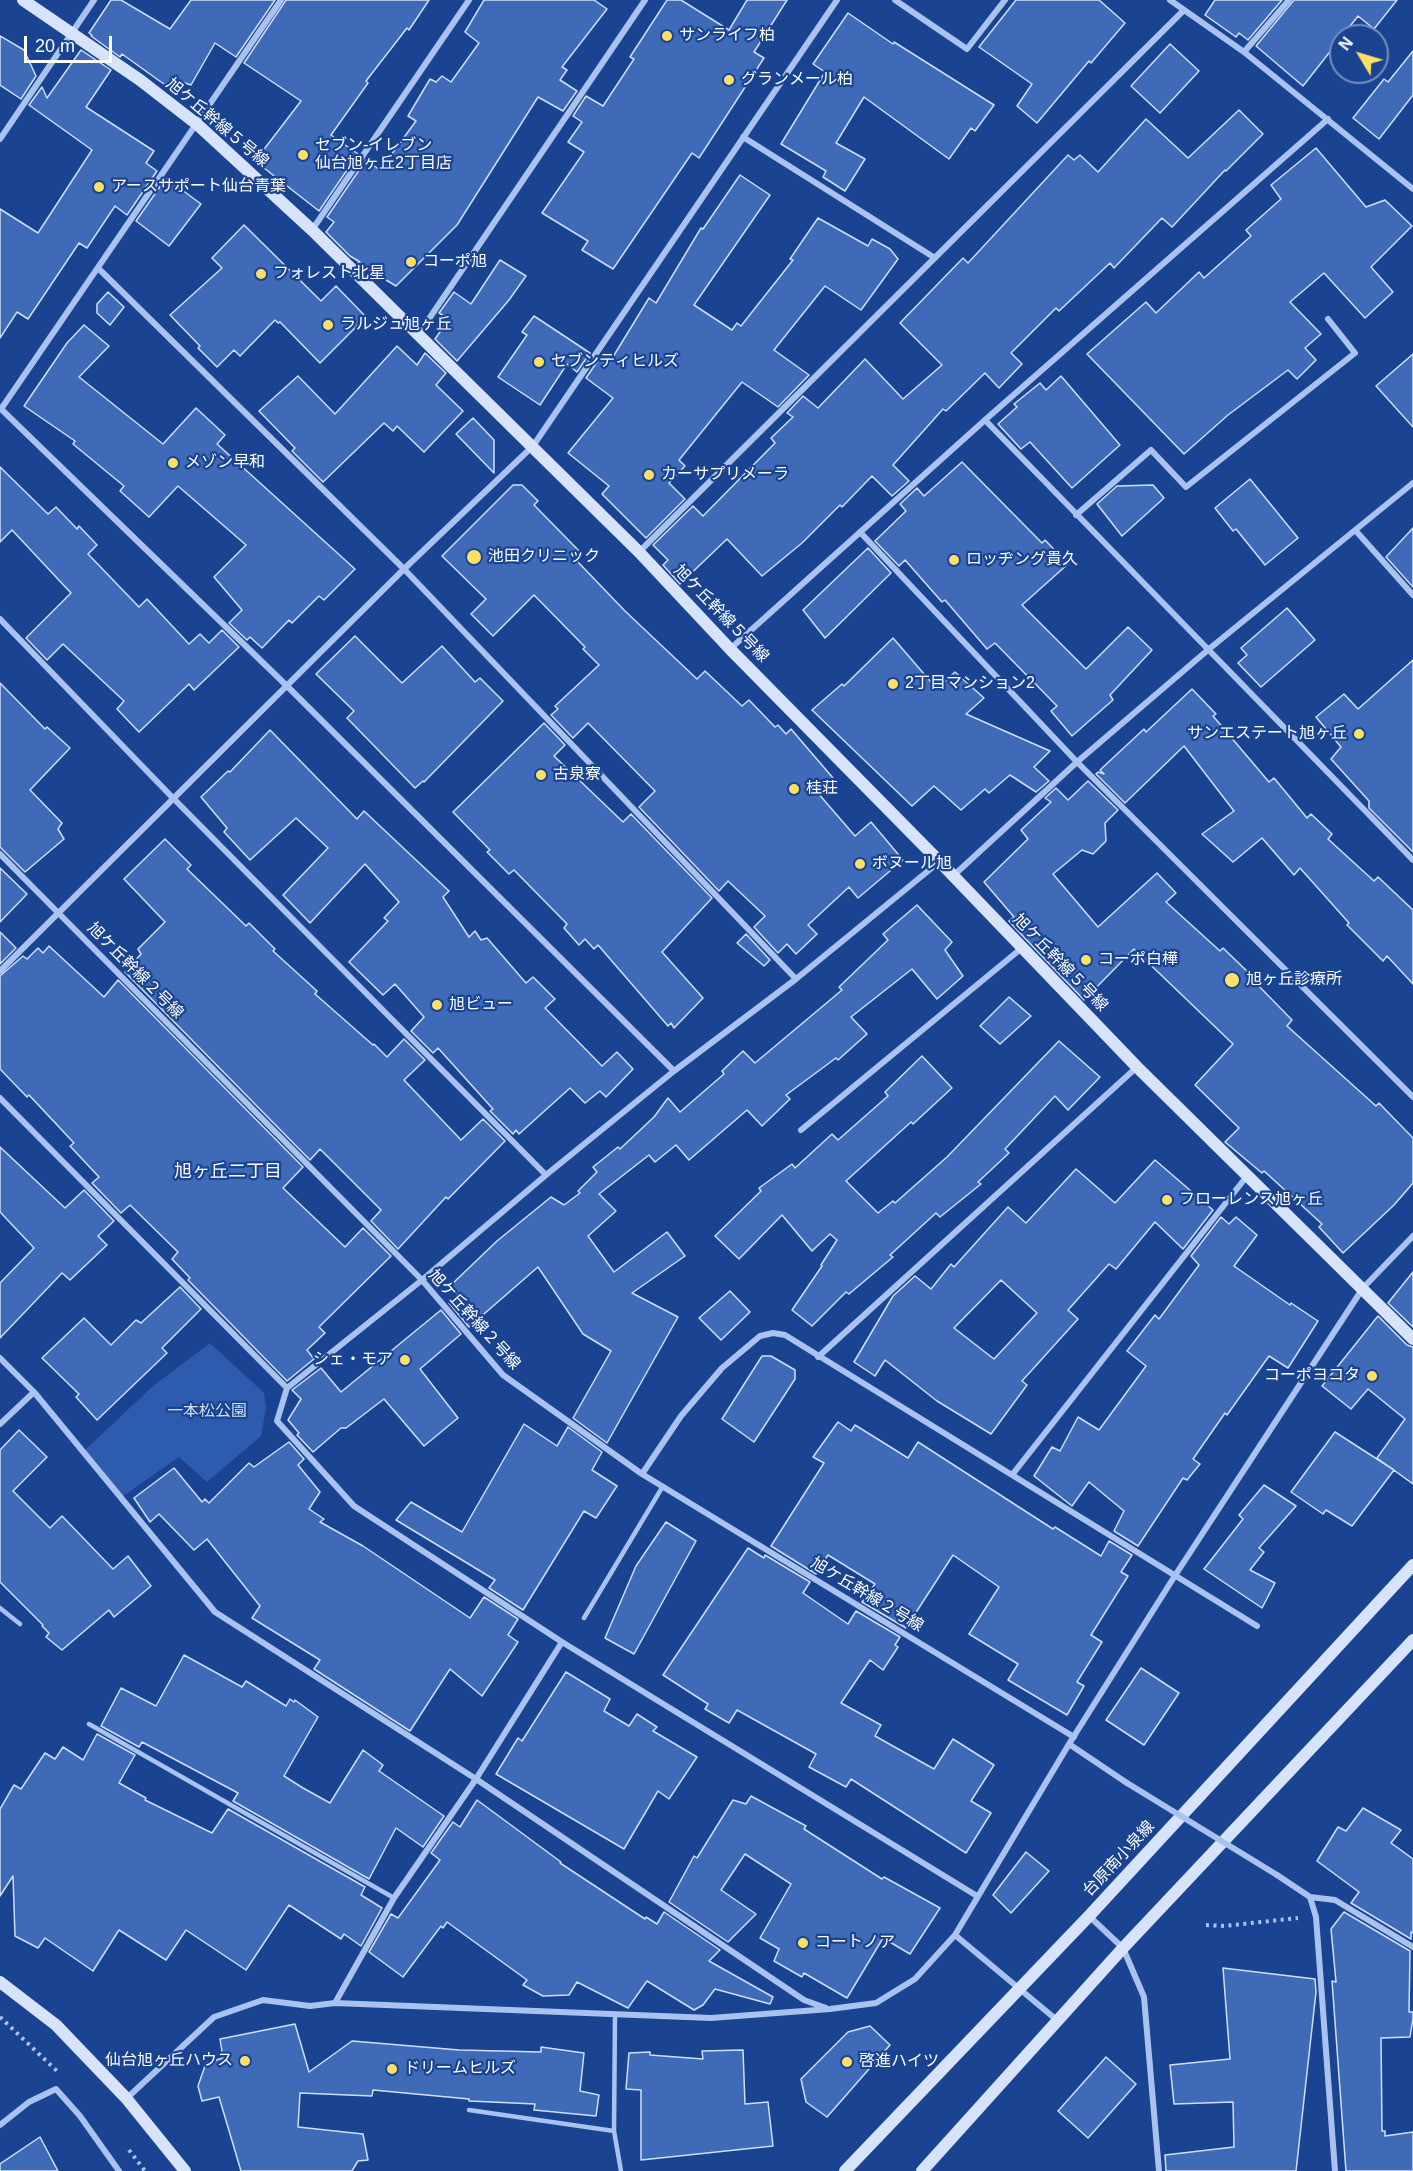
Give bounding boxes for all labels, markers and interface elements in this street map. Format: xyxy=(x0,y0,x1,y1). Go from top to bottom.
scale bar xyxy=(27,24,116,62)
north arrow xyxy=(1329,24,1389,84)
place label: サンライフ柏 xyxy=(679,26,775,46)
marker: サンライフ柏 xyxy=(660,29,674,43)
text: N xyxy=(1336,34,1356,54)
text: 20 m xyxy=(35,36,75,56)
place label: グランメール柏 xyxy=(741,70,853,90)
marker: グランメール柏 xyxy=(722,73,736,87)
street label: 旭ケ丘幹線５号線 xyxy=(162,75,272,171)
place label: セブン-イレブン 仙台旭ヶ丘2丁目店 xyxy=(315,136,452,174)
marker: セブン-イレブン 仙台旭ヶ丘2丁目店 xyxy=(296,148,310,162)
place label: アースサポート仙台青葉 xyxy=(111,177,286,197)
marker: アースサポート仙台青葉 xyxy=(92,180,106,194)
place label: コーポ旭 xyxy=(423,252,487,272)
marker: コーポ旭 xyxy=(404,255,418,269)
place label: フォレスト北星 xyxy=(273,264,385,284)
marker: フォレスト北星 xyxy=(254,267,268,281)
place label: ラルジュ旭ヶ丘 xyxy=(340,315,452,335)
marker: ラルジュ旭ヶ丘 xyxy=(321,318,335,332)
place label: セブンティヒルズ xyxy=(551,352,679,372)
marker: セブンティヒルズ xyxy=(532,355,546,369)
place label: メゾン早和 xyxy=(185,453,265,473)
marker: メゾン早和 xyxy=(166,456,180,470)
place label: カーサプリメーラ xyxy=(661,465,789,485)
marker: カーサプリメーラ xyxy=(642,468,656,482)
place label: 池田クリニック xyxy=(488,547,600,567)
marker: 池田クリニック xyxy=(465,548,483,566)
place label: ロッヂング貴久 xyxy=(966,550,1078,570)
marker: ロッヂング貴久 xyxy=(947,553,961,567)
street label: 旭ケ丘幹線５号線 xyxy=(670,561,772,667)
place label: 2丁目マンション2 xyxy=(905,674,1035,694)
marker: 2丁目マンション2 xyxy=(886,677,900,691)
place label: サンエステート旭ヶ丘 xyxy=(1187,724,1347,744)
marker: サンエステート旭ヶ丘 xyxy=(1352,727,1366,741)
place label: 古泉寮 xyxy=(553,765,601,785)
marker: 古泉寮 xyxy=(534,768,548,782)
place label: 桂荘 xyxy=(806,779,838,799)
marker: 桂荘 xyxy=(787,782,801,796)
place label: ボヌール旭 xyxy=(872,854,952,874)
marker: ボヌール旭 xyxy=(853,857,867,871)
street label: 旭ケ丘幹線５号線 xyxy=(1009,910,1111,1016)
street label: 旭ケ丘幹線２号線 xyxy=(83,919,187,1023)
place label: コーポ白樺 xyxy=(1098,950,1178,970)
marker: コーポ白樺 xyxy=(1079,953,1093,967)
place label: 旭ヶ丘診療所 xyxy=(1246,970,1342,990)
marker: 旭ヶ丘診療所 xyxy=(1223,971,1241,989)
place label: 旭ビュー xyxy=(449,995,513,1015)
marker: 旭ビュー xyxy=(430,998,444,1012)
district label: 旭ヶ丘二丁目 xyxy=(174,1161,282,1183)
place label: フローレンス旭ヶ丘 xyxy=(1179,1190,1323,1210)
marker: フローレンス旭ヶ丘 xyxy=(1160,1193,1174,1207)
street label: 旭ケ丘幹線２号線 xyxy=(424,1266,524,1374)
place label: シェ・モア xyxy=(313,1350,393,1370)
marker: シェ・モア xyxy=(398,1353,412,1367)
place label: コーポヨコタ xyxy=(1264,1366,1360,1386)
marker: コーポヨコタ xyxy=(1365,1369,1379,1383)
park label: 一本松公園 xyxy=(167,1402,247,1422)
street label: 旭ケ丘幹線２号線 xyxy=(807,1554,927,1636)
street label: 台原南小泉線 xyxy=(1079,1817,1159,1901)
place label: コートノア xyxy=(815,1933,895,1953)
marker: コートノア xyxy=(796,1936,810,1950)
place label: 仙台旭ヶ丘ハウス xyxy=(105,2051,233,2071)
place label: 啓進ハイツ xyxy=(859,2052,939,2072)
marker: 仙台旭ヶ丘ハウス xyxy=(238,2054,252,2068)
marker: 啓進ハイツ xyxy=(840,2055,854,2069)
place label: ドリームヒルズ xyxy=(404,2059,516,2079)
marker: ドリームヒルズ xyxy=(385,2062,399,2076)

